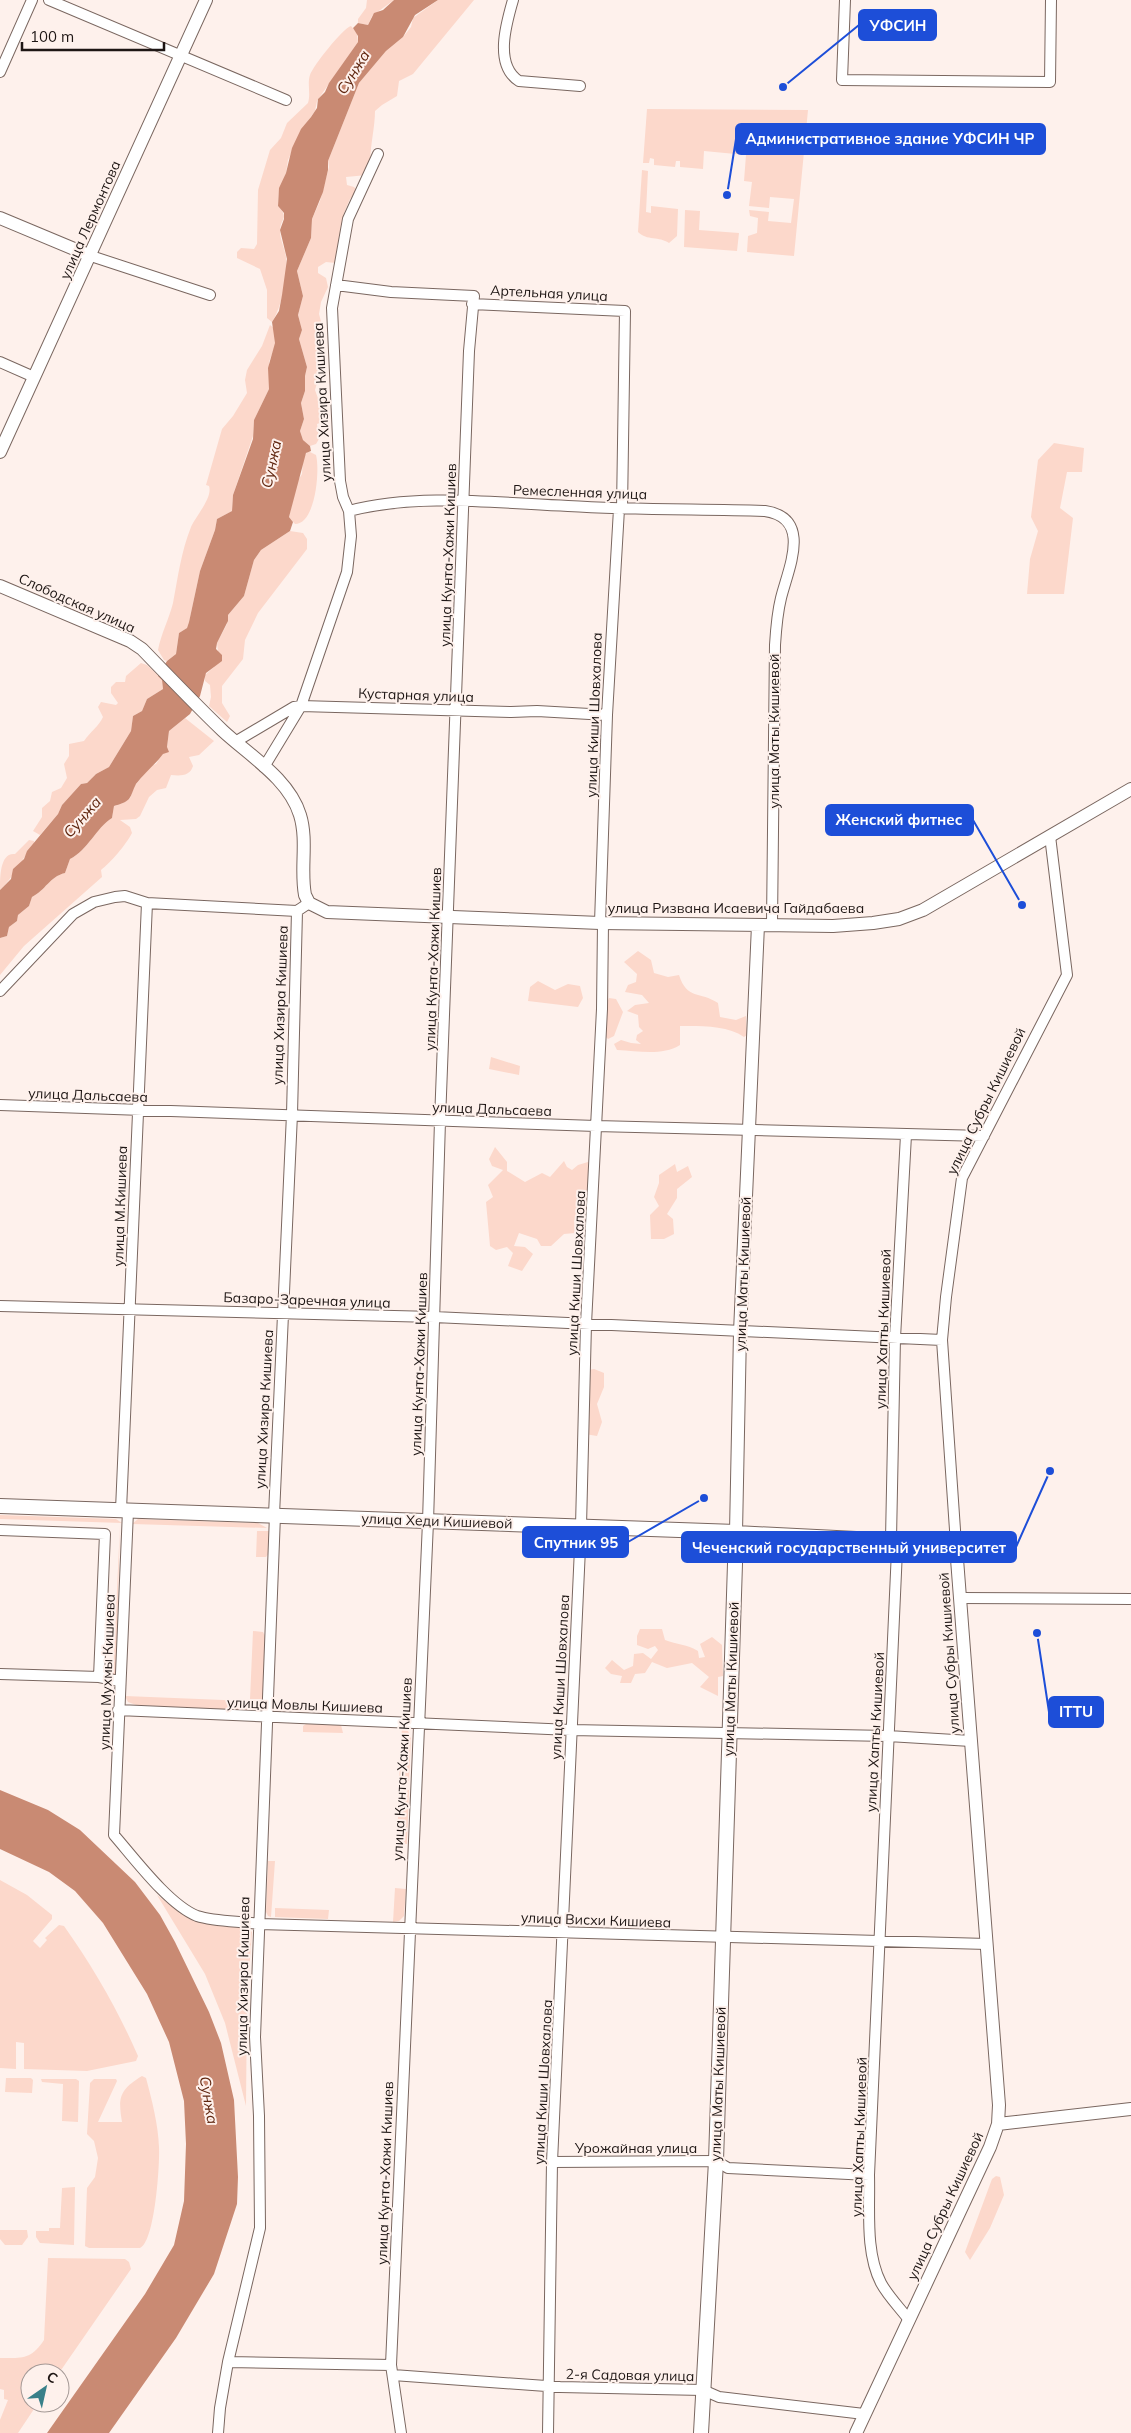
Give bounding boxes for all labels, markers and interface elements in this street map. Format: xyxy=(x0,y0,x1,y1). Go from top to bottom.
callout: УФСИН xyxy=(859,10,936,40)
text: УФСИН xyxy=(868,16,927,35)
scale bar xyxy=(22,20,165,52)
text: 100 m xyxy=(30,27,74,46)
water label: Сунжа xyxy=(332,46,374,98)
callout: Административное здание УФСИН ЧР xyxy=(736,124,1045,154)
text: Административное здание УФСИН ЧР xyxy=(746,129,1034,148)
street label: улица Лермонтова xyxy=(56,158,124,282)
street label: Артельная улица xyxy=(490,281,608,305)
street label: улица Хизира Кишиева xyxy=(309,322,335,482)
water label: Сунжа xyxy=(257,438,285,490)
street label: улица Кунта-Хажи Кишиев xyxy=(436,463,460,647)
street label: Ремесленная улица xyxy=(513,481,647,503)
street label: Слободская улица xyxy=(16,569,138,637)
street label: улица Киши Шовхалова xyxy=(582,632,606,798)
street label: улица Маты Кишиевой xyxy=(765,654,783,808)
street label: Кустарная улица xyxy=(358,684,474,706)
water label: Сунжа xyxy=(59,793,105,841)
callout: Женский фитнес xyxy=(826,805,973,835)
text: Женский фитнес xyxy=(836,810,963,829)
street label: улица Кунта-Хажи Кишиев xyxy=(421,867,445,1051)
street label: улица Ризвана Исаевича Гайдабаева xyxy=(608,899,864,917)
street label: улица Хизира Кишиева xyxy=(268,925,292,1085)
street label: улица Субры Кишиевой xyxy=(943,1024,1029,1178)
street label: улица Дальсаева xyxy=(28,1084,148,1106)
street label: улица Дальсаева xyxy=(432,1098,552,1120)
street label: улица М.Кишиева xyxy=(109,1145,131,1267)
street label: улица Киши Шовхалова xyxy=(563,1190,589,1356)
street label: улица Маты Кишиевой xyxy=(731,1196,755,1352)
street label: улица Хапты Кишиевой xyxy=(871,1249,895,1409)
street label: улица Кунта-Хажи Кишиев xyxy=(407,1272,431,1456)
street label: Базаро-Заречная улица xyxy=(223,1288,391,1312)
street label: улица Хизира Кишиева xyxy=(251,1329,277,1489)
street label: улица Хеди Кишиевой xyxy=(361,1509,513,1533)
callout: Спутник 95 xyxy=(523,1527,628,1557)
callout: Чеченский государственный университет xyxy=(682,1532,1016,1562)
text: Спутник 95 xyxy=(534,1533,618,1552)
text: Чеченский государственный университет xyxy=(692,1538,1007,1557)
street label: улица Субры Кишиевой xyxy=(934,1572,964,1734)
street label: улица Мухмы Кишиева xyxy=(95,1593,119,1751)
street label: улица Киши Шовхалова xyxy=(547,1594,573,1760)
street label: улица Маты Кишиевой xyxy=(719,1601,743,1757)
street label: улица Хапты Кишиевой xyxy=(862,1652,888,1812)
street label: улица Кунта-Хажи Кишиев xyxy=(388,1677,416,1861)
street label: улица Мовлы Кишиева xyxy=(227,1693,383,1717)
callout: ITTU xyxy=(1049,1697,1103,1727)
text: ITTU xyxy=(1059,1702,1093,1721)
street label: улица Хизира Кишиева xyxy=(233,1896,253,2056)
street label: улица Висхи Кишиева xyxy=(521,1908,671,1932)
street label: улица Киши Шовхалова xyxy=(530,1999,556,2165)
street label: улица Маты Кишиевой xyxy=(706,2006,730,2162)
street label: улица Хапты Кишиевой xyxy=(847,2057,871,2217)
water label: Сунжа xyxy=(195,2075,223,2125)
street label: улица Кунта-Хажи Кишиев xyxy=(373,2081,397,2265)
street label: улица Субры Кишиевой xyxy=(903,2129,987,2283)
street label: Урожайная улица xyxy=(574,2139,697,2157)
north arrow xyxy=(20,2363,70,2413)
street label: 2-я Садовая улица xyxy=(565,2365,695,2385)
text: С xyxy=(43,2367,61,2387)

